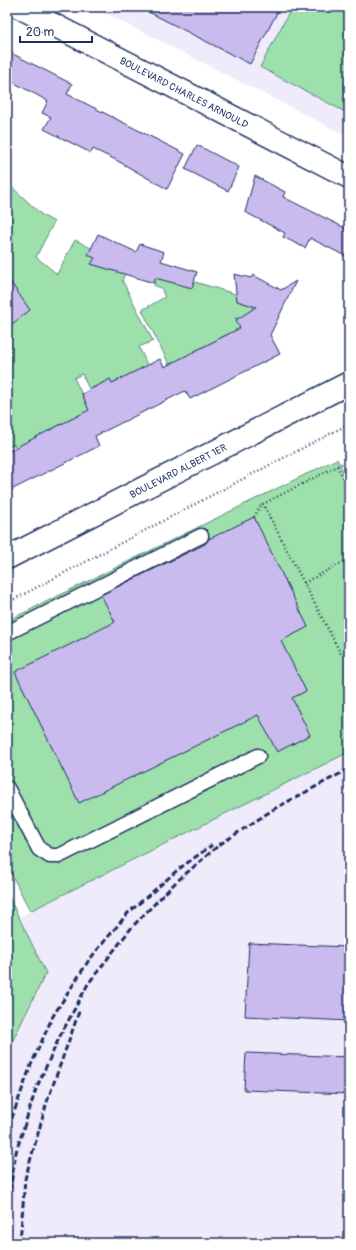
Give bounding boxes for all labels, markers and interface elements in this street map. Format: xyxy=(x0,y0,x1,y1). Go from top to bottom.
scale bar xyxy=(20,18,92,44)
text: 20 m xyxy=(26,25,55,40)
street label: BOULEVARD CHARLES ARNOULD xyxy=(118,55,250,131)
street label: BOULEVARD ALBERT 1ER xyxy=(128,442,229,501)

